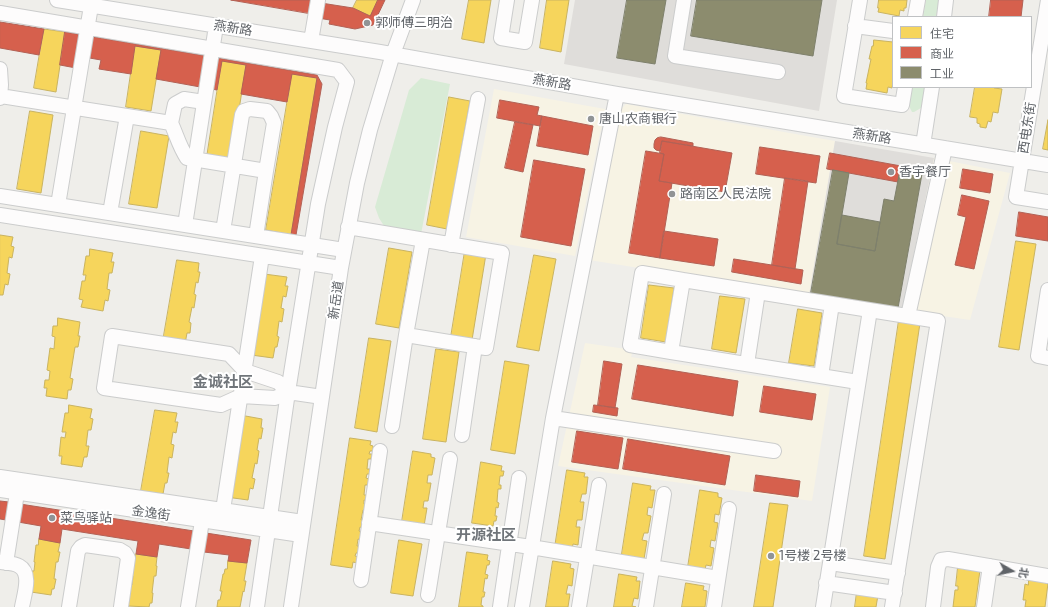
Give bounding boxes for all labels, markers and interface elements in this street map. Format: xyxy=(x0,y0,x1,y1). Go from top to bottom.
place label: 郭师傅三明治 xyxy=(375,15,453,31)
legend xyxy=(892,16,1032,88)
street label: 燕新路 xyxy=(213,17,253,39)
marker: 郭师傅三明治 xyxy=(362,18,372,28)
text: 住宅 xyxy=(930,26,954,40)
text: 商业 xyxy=(930,46,954,60)
text: 工业 xyxy=(930,66,954,80)
street label: 燕新路 xyxy=(531,71,573,93)
street label: 西电东街 xyxy=(1015,101,1039,155)
place label: 唐山农商银行 xyxy=(599,111,677,127)
marker: 唐山农商银行 xyxy=(586,114,596,124)
street label: 燕新路 xyxy=(852,125,892,147)
place label: 香宇餐厅 xyxy=(899,164,951,180)
marker: 香宇餐厅 xyxy=(886,167,896,177)
place label: 路南区人民法院 xyxy=(680,186,771,202)
marker: 路南区人民法院 xyxy=(667,189,677,199)
street label: 新岳道 xyxy=(326,280,346,320)
district label: 金诚社区 xyxy=(193,373,253,391)
street label: 金逸街 xyxy=(131,503,171,523)
place label: 菜鸟驿站 xyxy=(60,510,112,526)
marker: 菜鸟驿站 xyxy=(47,513,57,523)
district label: 开源社区 xyxy=(456,526,516,544)
place label: 1号楼 2号楼 xyxy=(779,548,846,564)
marker: 1号楼 2号楼 xyxy=(766,551,776,561)
north arrow xyxy=(992,551,1032,591)
text: 北 xyxy=(1017,567,1032,579)

